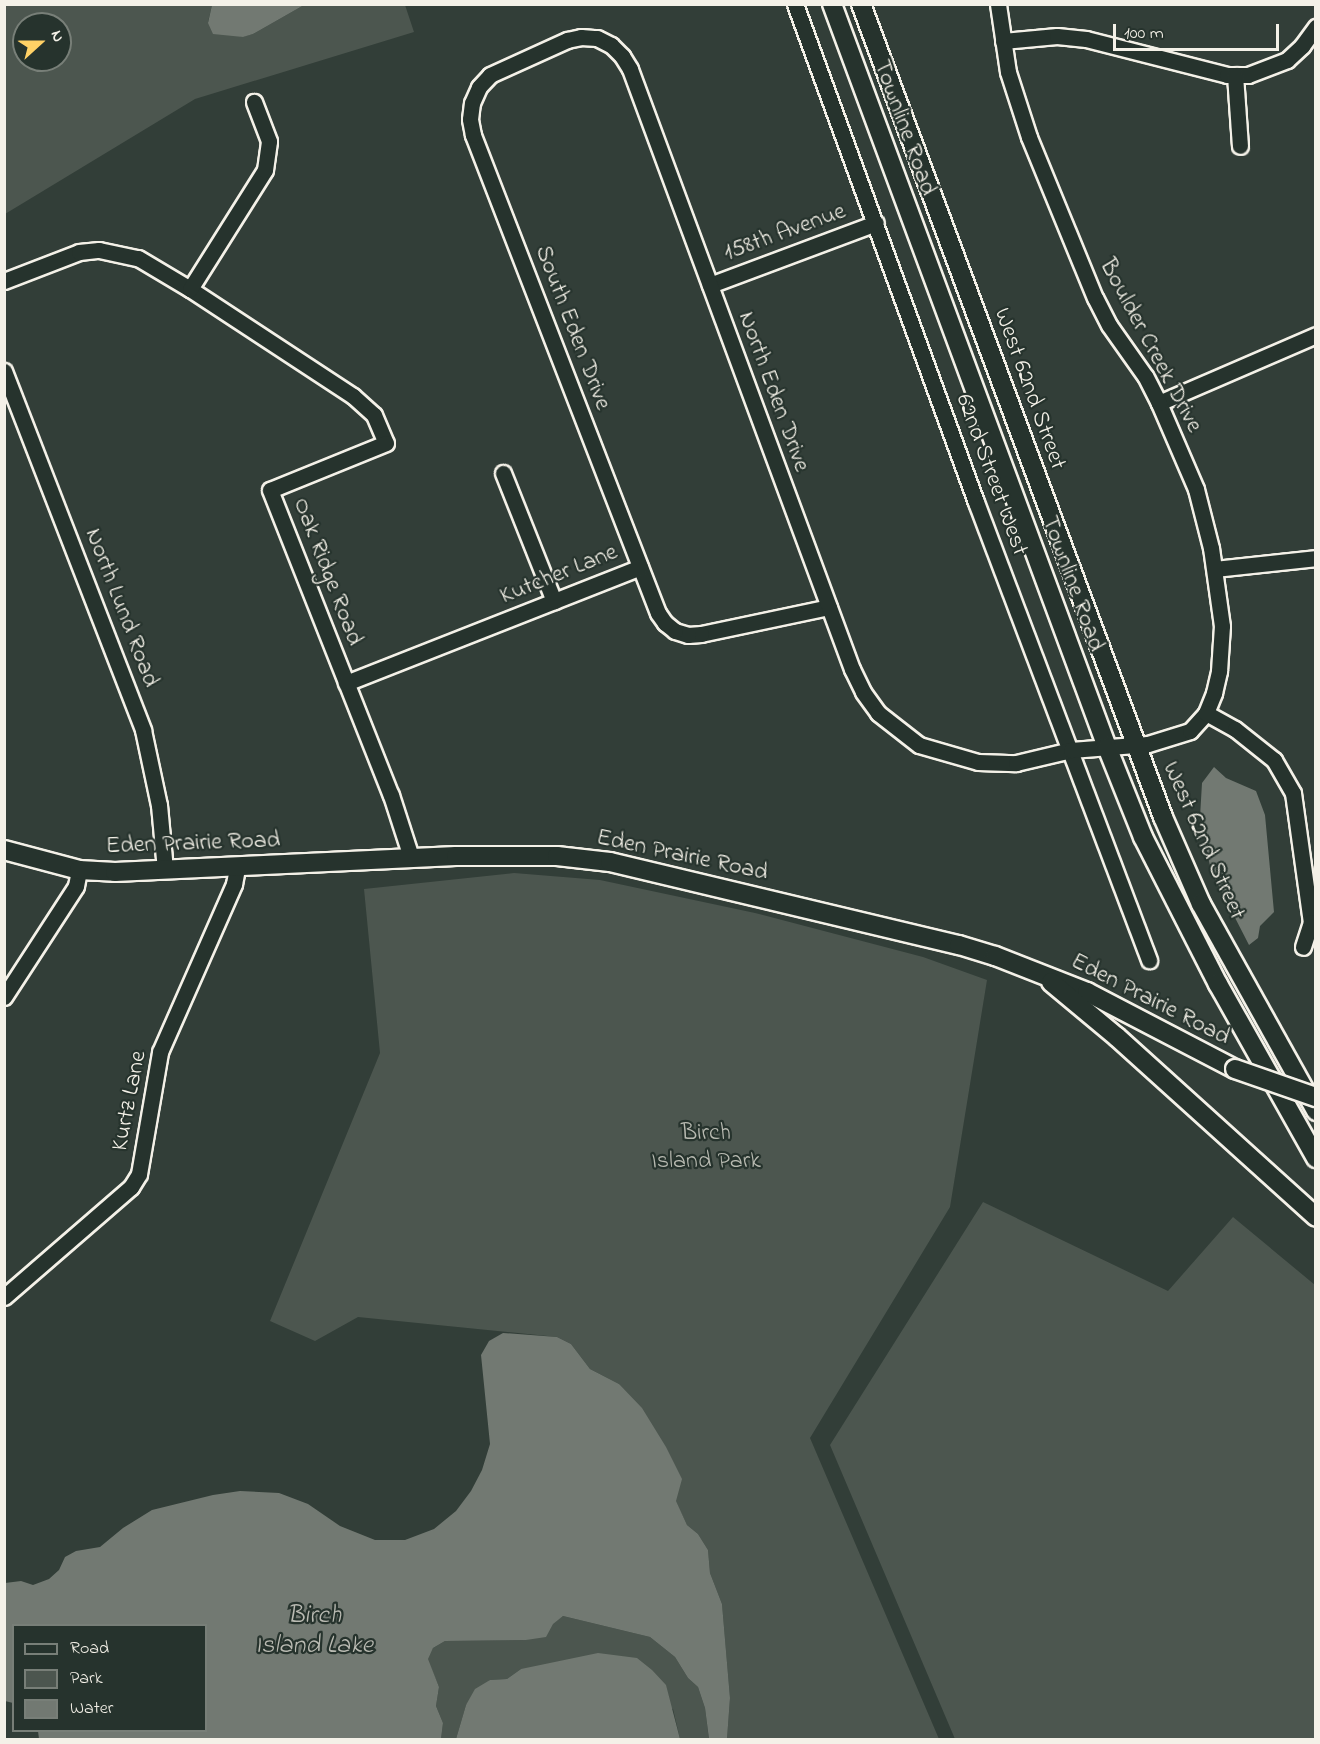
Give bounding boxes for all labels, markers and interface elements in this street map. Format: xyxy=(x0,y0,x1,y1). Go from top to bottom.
north arrow xyxy=(12,12,72,72)
scale bar xyxy=(1116,12,1282,50)
text: 100 m xyxy=(1124,21,1164,47)
text: N xyxy=(44,27,70,46)
street label: Townline Road xyxy=(866,56,942,200)
street label: 158th Avenue xyxy=(720,198,850,268)
street label: South Eden Drive xyxy=(527,242,617,414)
street label: Boulder Creek Drive xyxy=(1092,254,1208,438)
street label: West 62nd Street xyxy=(986,304,1072,474)
street label: North Eden Drive xyxy=(731,308,815,476)
street label: 62nd Street West xyxy=(948,390,1034,560)
street label: Oak Ridge Road xyxy=(286,494,368,650)
street label: Townline Road xyxy=(1034,512,1110,656)
street label: North Lund Road xyxy=(78,525,164,691)
street label: Kutcher Lane xyxy=(496,538,622,612)
street label: West 62nd Street xyxy=(1155,758,1251,924)
street label: Eden Prairie Road xyxy=(594,824,770,888)
street label: Eden Prairie Road xyxy=(105,827,281,861)
street label: Eden Prairie Road xyxy=(1066,948,1234,1052)
street label: Kurtz Lane xyxy=(106,1049,154,1153)
park label: Birch Island Park xyxy=(651,1120,761,1176)
water label: Birch Island Lake xyxy=(255,1601,373,1662)
legend xyxy=(12,1624,207,1732)
text: Road xyxy=(70,1636,109,1662)
text: Park xyxy=(70,1666,103,1692)
text: Water xyxy=(70,1696,113,1722)

